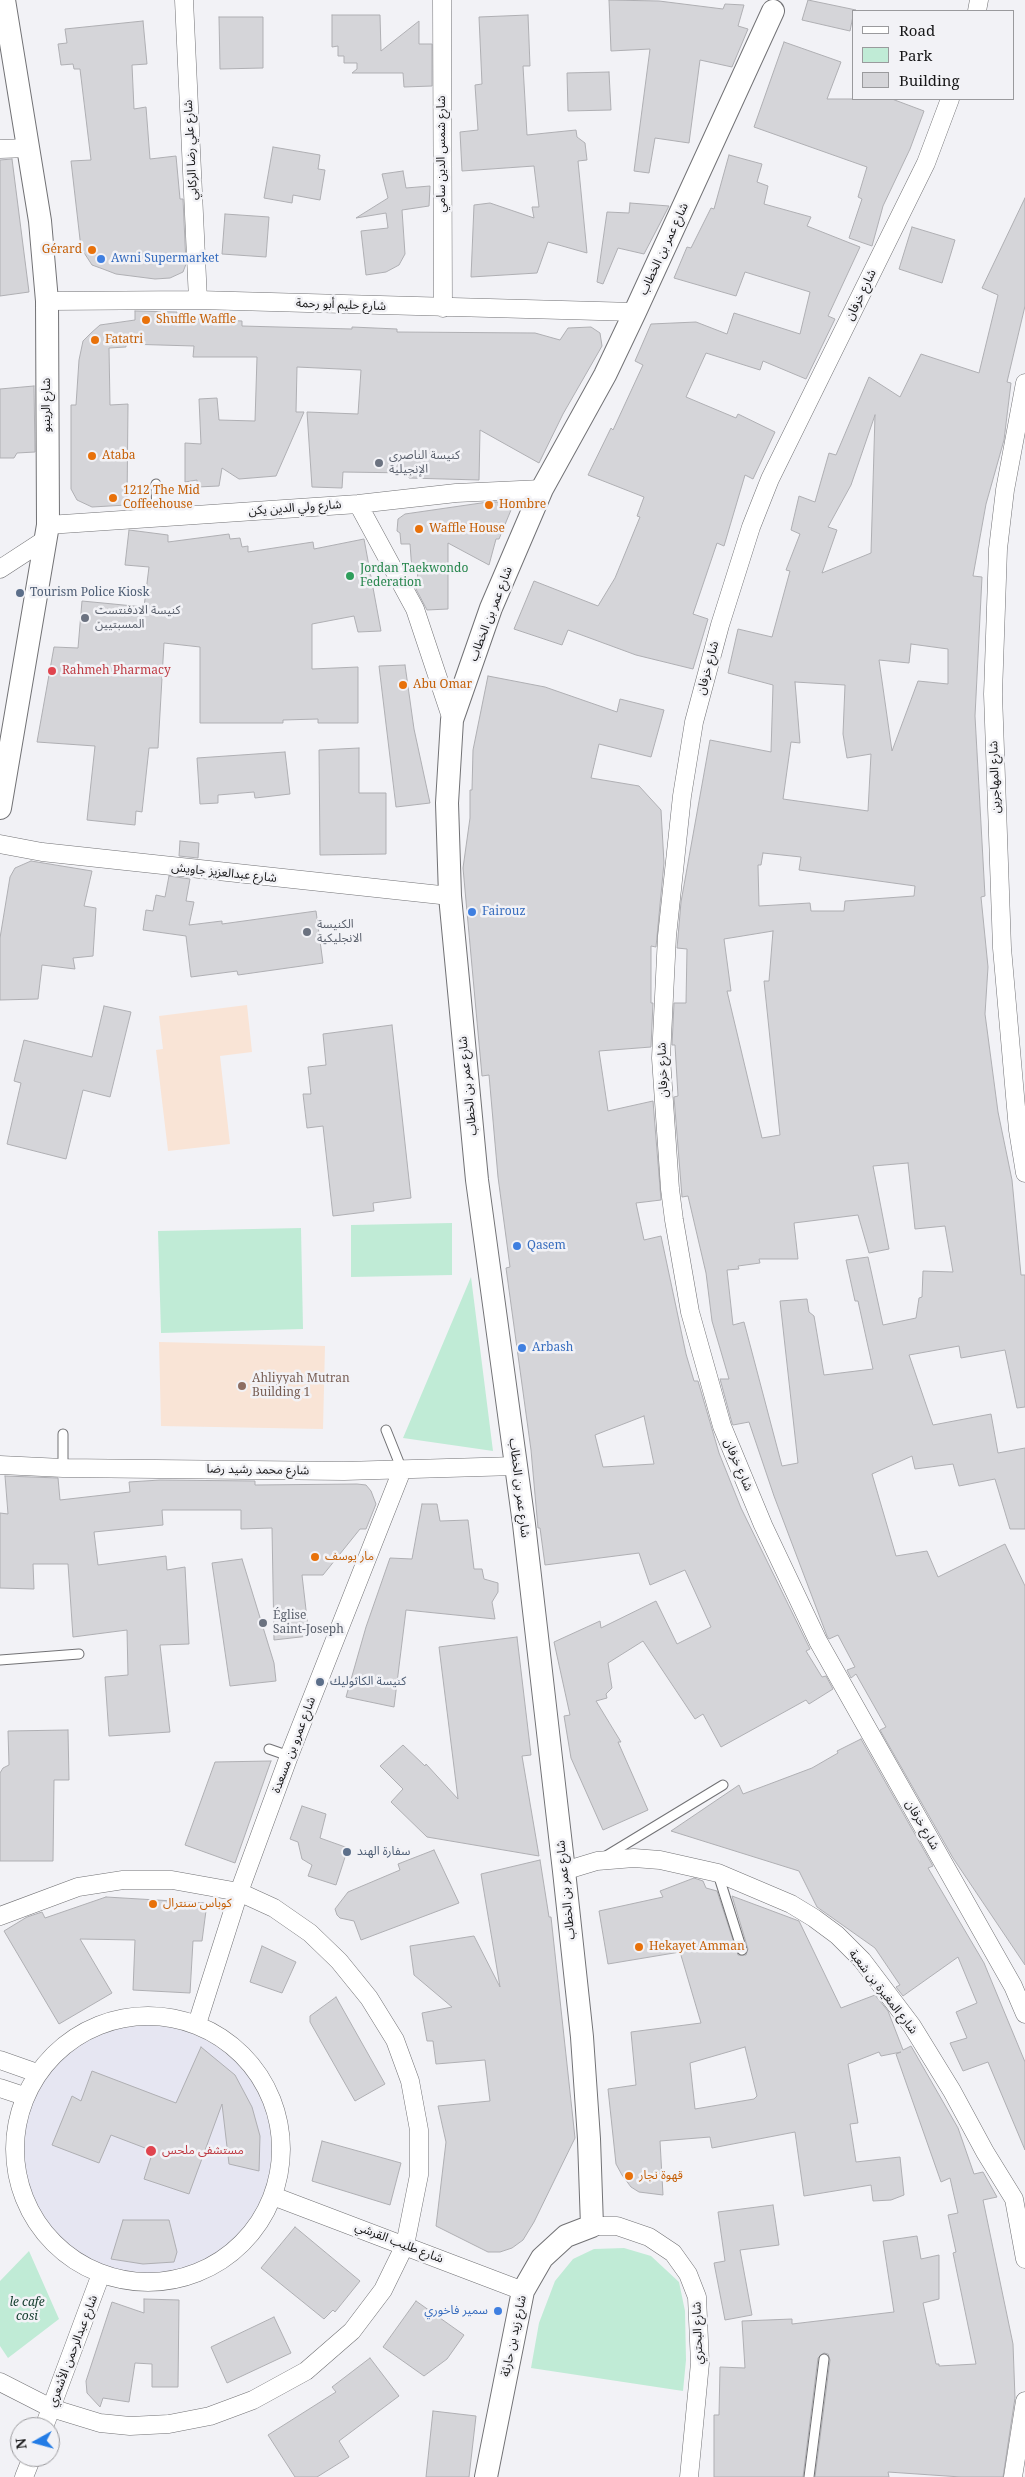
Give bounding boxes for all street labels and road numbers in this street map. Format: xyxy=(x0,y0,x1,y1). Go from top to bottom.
street label: شارع شمس الدين سامي xyxy=(435,95,449,213)
street label: شارع علي رضا الركابي xyxy=(181,100,201,200)
street label: شارع عمر بن الخطاب xyxy=(636,201,692,297)
street label: شارع خرفان xyxy=(842,267,880,323)
street label: شارع حليم أبو رحمة xyxy=(296,296,386,314)
street label: شارع الرينبو xyxy=(40,378,54,432)
street label: شارع ولي الدين يكن xyxy=(248,498,342,518)
street label: شارع عمر بن الخطاب xyxy=(466,565,516,663)
street label: شارع خرفان xyxy=(694,640,722,696)
street label: شارع المهاجرين xyxy=(987,740,1003,814)
street label: شارع عبدالعزيز جاويش xyxy=(171,860,277,886)
street label: شارع عمر بن الخطاب xyxy=(456,1036,480,1136)
street label: شارع خرفان xyxy=(655,1042,671,1098)
street label: شارع عمر بن الخطاب xyxy=(506,1437,532,1539)
street label: شارع خرفان xyxy=(721,1437,755,1493)
street label: شارع محمد رشيد رضا xyxy=(207,1462,309,1478)
street label: شارع عمرو بن مسعدة xyxy=(269,1695,319,1795)
street label: شارع خرفان xyxy=(902,1798,942,1852)
street label: شارع عمر بن الخطاب xyxy=(554,1840,578,1940)
street label: شارع المغيرة بن شعبة xyxy=(846,1947,920,2037)
street label: شارع طليب القرشي xyxy=(353,2220,445,2266)
street label: شارع عبدالرحمن الأشعري xyxy=(45,2293,101,2409)
street label: شارع زيد بن حارثة xyxy=(498,2294,530,2378)
street label: شارع البحتري xyxy=(690,2301,706,2365)

